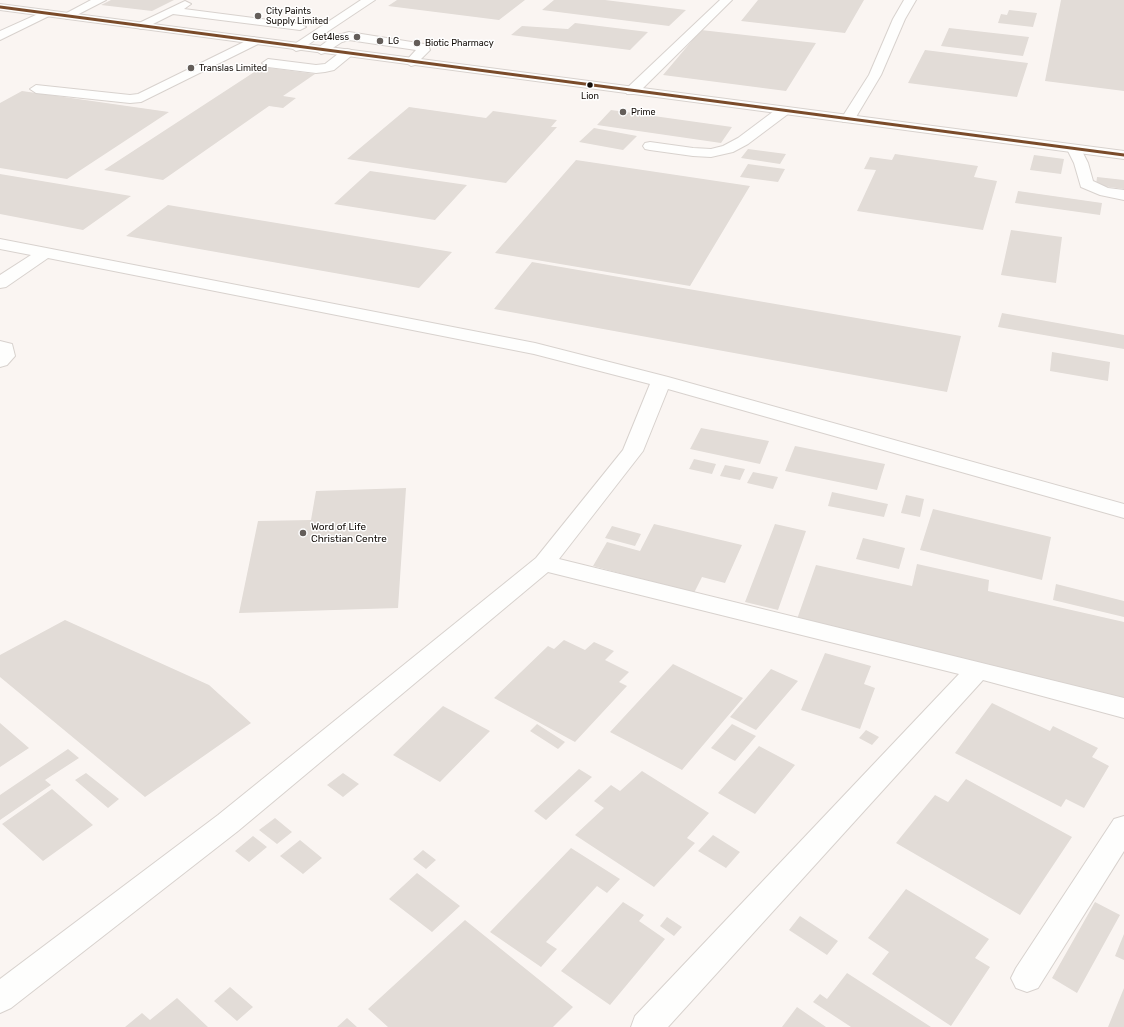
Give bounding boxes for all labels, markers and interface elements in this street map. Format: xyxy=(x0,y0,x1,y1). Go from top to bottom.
place label: City Paints Supply Limited xyxy=(266,6,328,27)
marker: City Paints Supply Limited xyxy=(253,11,263,21)
place label: Get4less xyxy=(312,32,349,42)
marker: Get4less xyxy=(352,32,362,42)
marker: LG xyxy=(375,36,385,46)
place label: LG xyxy=(388,36,399,46)
marker: Biotic Pharmacy xyxy=(412,38,422,48)
place label: Biotic Pharmacy xyxy=(425,38,494,48)
marker: Translas Limited xyxy=(186,63,196,73)
place label: Translas Limited xyxy=(199,63,267,73)
marker: Lion xyxy=(585,80,595,90)
place label: Lion xyxy=(581,91,599,101)
marker: Prime xyxy=(618,107,628,117)
place label: Prime xyxy=(631,107,655,117)
place label: Word of Life Christian Centre xyxy=(311,521,387,544)
marker: Word of Life Christian Centre xyxy=(298,528,308,538)

